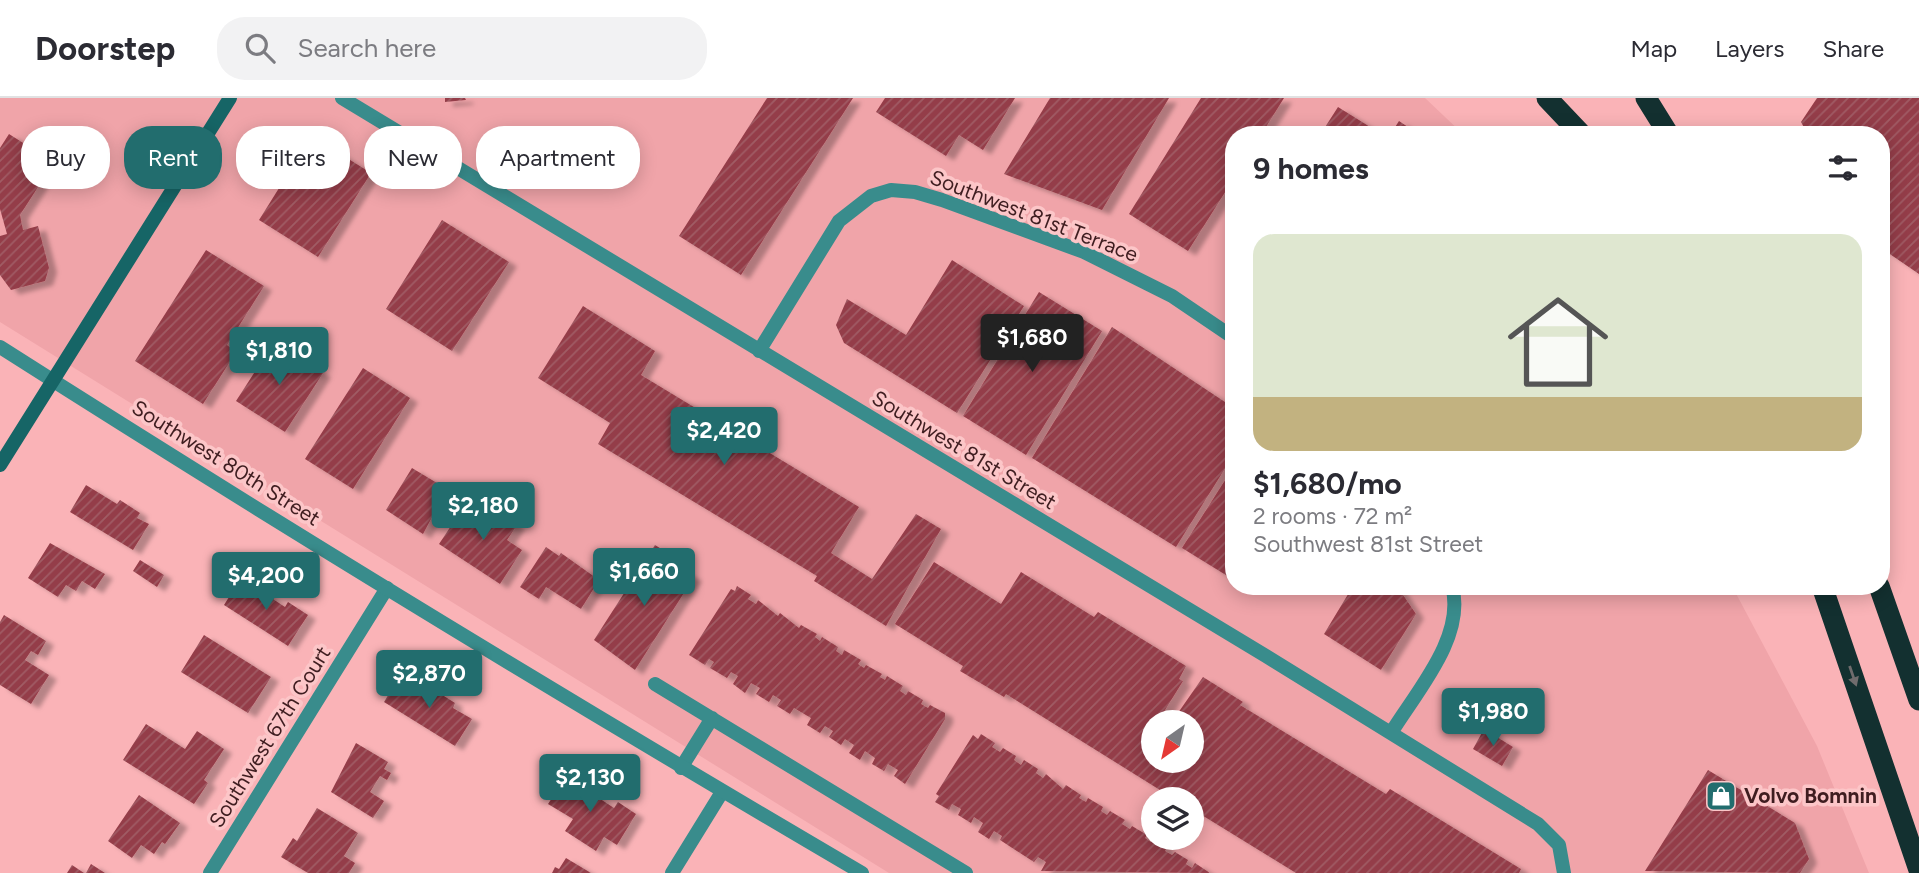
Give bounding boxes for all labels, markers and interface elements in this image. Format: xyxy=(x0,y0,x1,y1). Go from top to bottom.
search box xyxy=(217,17,707,80)
text: Doorstep xyxy=(35,29,175,68)
icon: search xyxy=(241,29,279,67)
text: Search here xyxy=(297,32,436,64)
text: Map xyxy=(1630,34,1677,63)
text: Layers xyxy=(1715,34,1784,63)
text: Share xyxy=(1822,34,1884,63)
chip: Buy xyxy=(21,126,110,189)
chip: Rent xyxy=(124,126,222,189)
chip: Filters xyxy=(236,126,350,189)
chip: New xyxy=(364,126,462,189)
chip: Apartment xyxy=(476,126,640,189)
icon: filters xyxy=(1824,149,1862,187)
text: 9 homes xyxy=(1253,150,1369,187)
street label: Southwest 81st Terrace xyxy=(927,164,1142,267)
icon: home xyxy=(1495,279,1621,405)
pin: $1,680 xyxy=(975,314,1089,374)
text: $1,680 xyxy=(997,323,1067,351)
pin: $1,810 xyxy=(222,328,336,387)
text: $1,810 xyxy=(245,336,313,364)
street label: Southwest 81st Street xyxy=(868,385,1061,514)
street label: Southwest 80th Street xyxy=(128,395,325,531)
pin: $2,420 xyxy=(667,408,781,467)
text: $2,420 xyxy=(687,416,761,444)
text: $1,680/mo xyxy=(1253,465,1402,502)
pin: $2,180 xyxy=(426,482,540,542)
text: $2,180 xyxy=(448,491,518,519)
text: 2 rooms · 72 m² xyxy=(1253,502,1412,530)
text: Southwest 81st Street xyxy=(1253,530,1483,558)
pin: $1,660 xyxy=(587,548,701,608)
pin: $4,200 xyxy=(209,552,323,612)
text: $1,660 xyxy=(609,557,679,585)
text: $4,200 xyxy=(228,561,304,589)
street label: Southwest 67th Court xyxy=(204,641,336,832)
pin: $2,870 xyxy=(372,650,486,710)
text: $2,870 xyxy=(392,659,466,687)
one-way arrow xyxy=(1848,665,1858,686)
pin: $1,980 xyxy=(1436,688,1550,748)
text: $1,980 xyxy=(1458,697,1528,725)
north arrow xyxy=(1141,710,1204,774)
map controls xyxy=(1141,710,1204,850)
pin: $2,130 xyxy=(533,754,647,814)
text: $2,130 xyxy=(555,763,625,791)
shop icon: Volvo Bomnin xyxy=(1704,779,1738,813)
place label: Volvo Bomnin xyxy=(1744,783,1877,808)
button: layers xyxy=(1141,787,1204,850)

